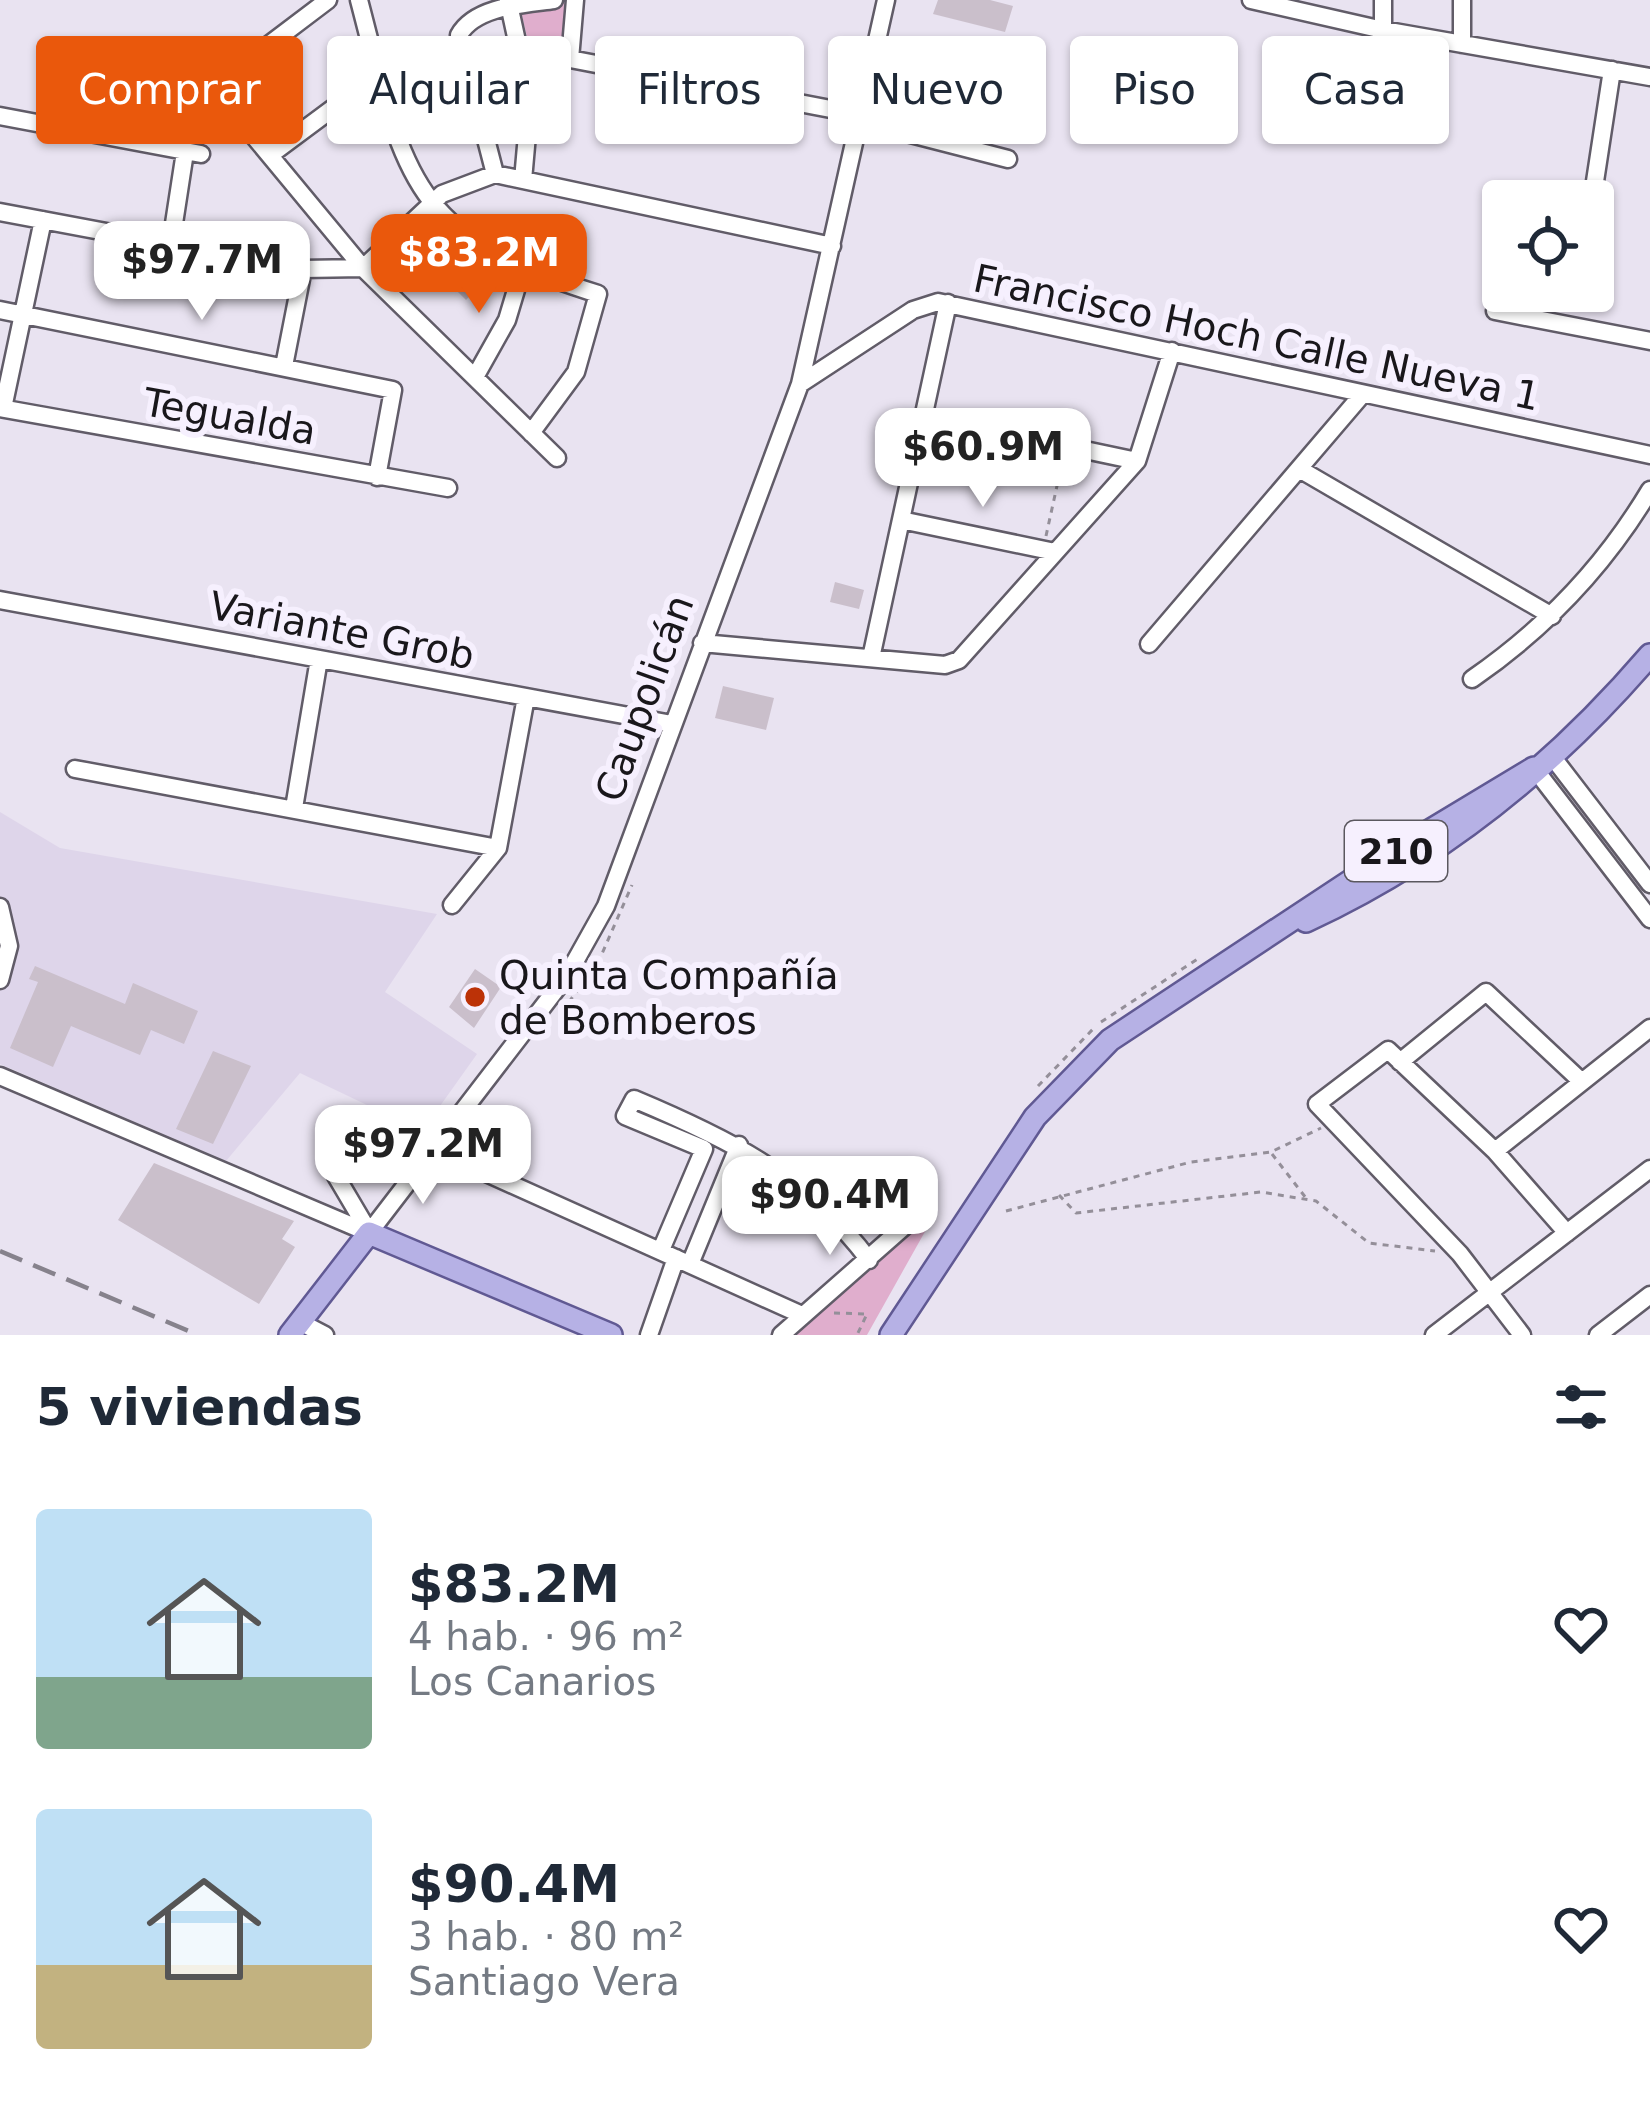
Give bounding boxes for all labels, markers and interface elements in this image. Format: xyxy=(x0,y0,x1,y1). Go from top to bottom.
chip: Comprar xyxy=(36,36,303,144)
chip: Alquilar xyxy=(327,36,571,144)
chip: Filtros xyxy=(595,36,804,144)
chip: Nuevo xyxy=(828,36,1046,144)
chip: Piso xyxy=(1070,36,1238,144)
chip: Casa xyxy=(1262,36,1449,144)
map controls xyxy=(1482,180,1614,312)
button: locate xyxy=(1482,180,1614,312)
pin: $83.2M xyxy=(381,214,577,316)
pin: $97.7M xyxy=(104,221,300,323)
text: $83.2M xyxy=(398,230,560,275)
text: $97.7M xyxy=(121,237,283,282)
street label: Francisco Hoch Calle Nueva 1 xyxy=(970,255,1544,420)
street label: Tegualda xyxy=(139,379,320,454)
pin: $60.9M xyxy=(885,408,1081,510)
text: $60.9M xyxy=(902,424,1064,469)
street label: Variante Grob xyxy=(206,583,478,678)
street label: Caupolicán xyxy=(586,589,703,807)
road number: 210 xyxy=(1345,821,1447,881)
place label: Quinta Compañía de Bomberos xyxy=(499,953,839,1043)
marker: Quinta Compañía de Bomberos xyxy=(462,984,488,1010)
pin: $97.2M xyxy=(325,1105,521,1207)
text: $97.2M xyxy=(342,1121,504,1166)
pin: $90.4M xyxy=(732,1156,928,1258)
text: $90.4M xyxy=(749,1172,911,1217)
icon: filters xyxy=(1548,1374,1614,1440)
text: 5 viviendas xyxy=(36,1378,363,1437)
text: $83.2M xyxy=(408,1555,620,1614)
icon: home xyxy=(132,1557,276,1701)
icon: heart xyxy=(1548,1596,1614,1662)
text: 4 hab. · 96 m² xyxy=(408,1614,684,1659)
text: Los Canarios xyxy=(408,1659,656,1704)
text: $90.4M xyxy=(408,1855,620,1914)
icon: home xyxy=(132,1857,276,2001)
icon: heart xyxy=(1548,1896,1614,1962)
text: 3 hab. · 80 m² xyxy=(408,1914,684,1959)
text: Santiago Vera xyxy=(408,1959,680,2004)

